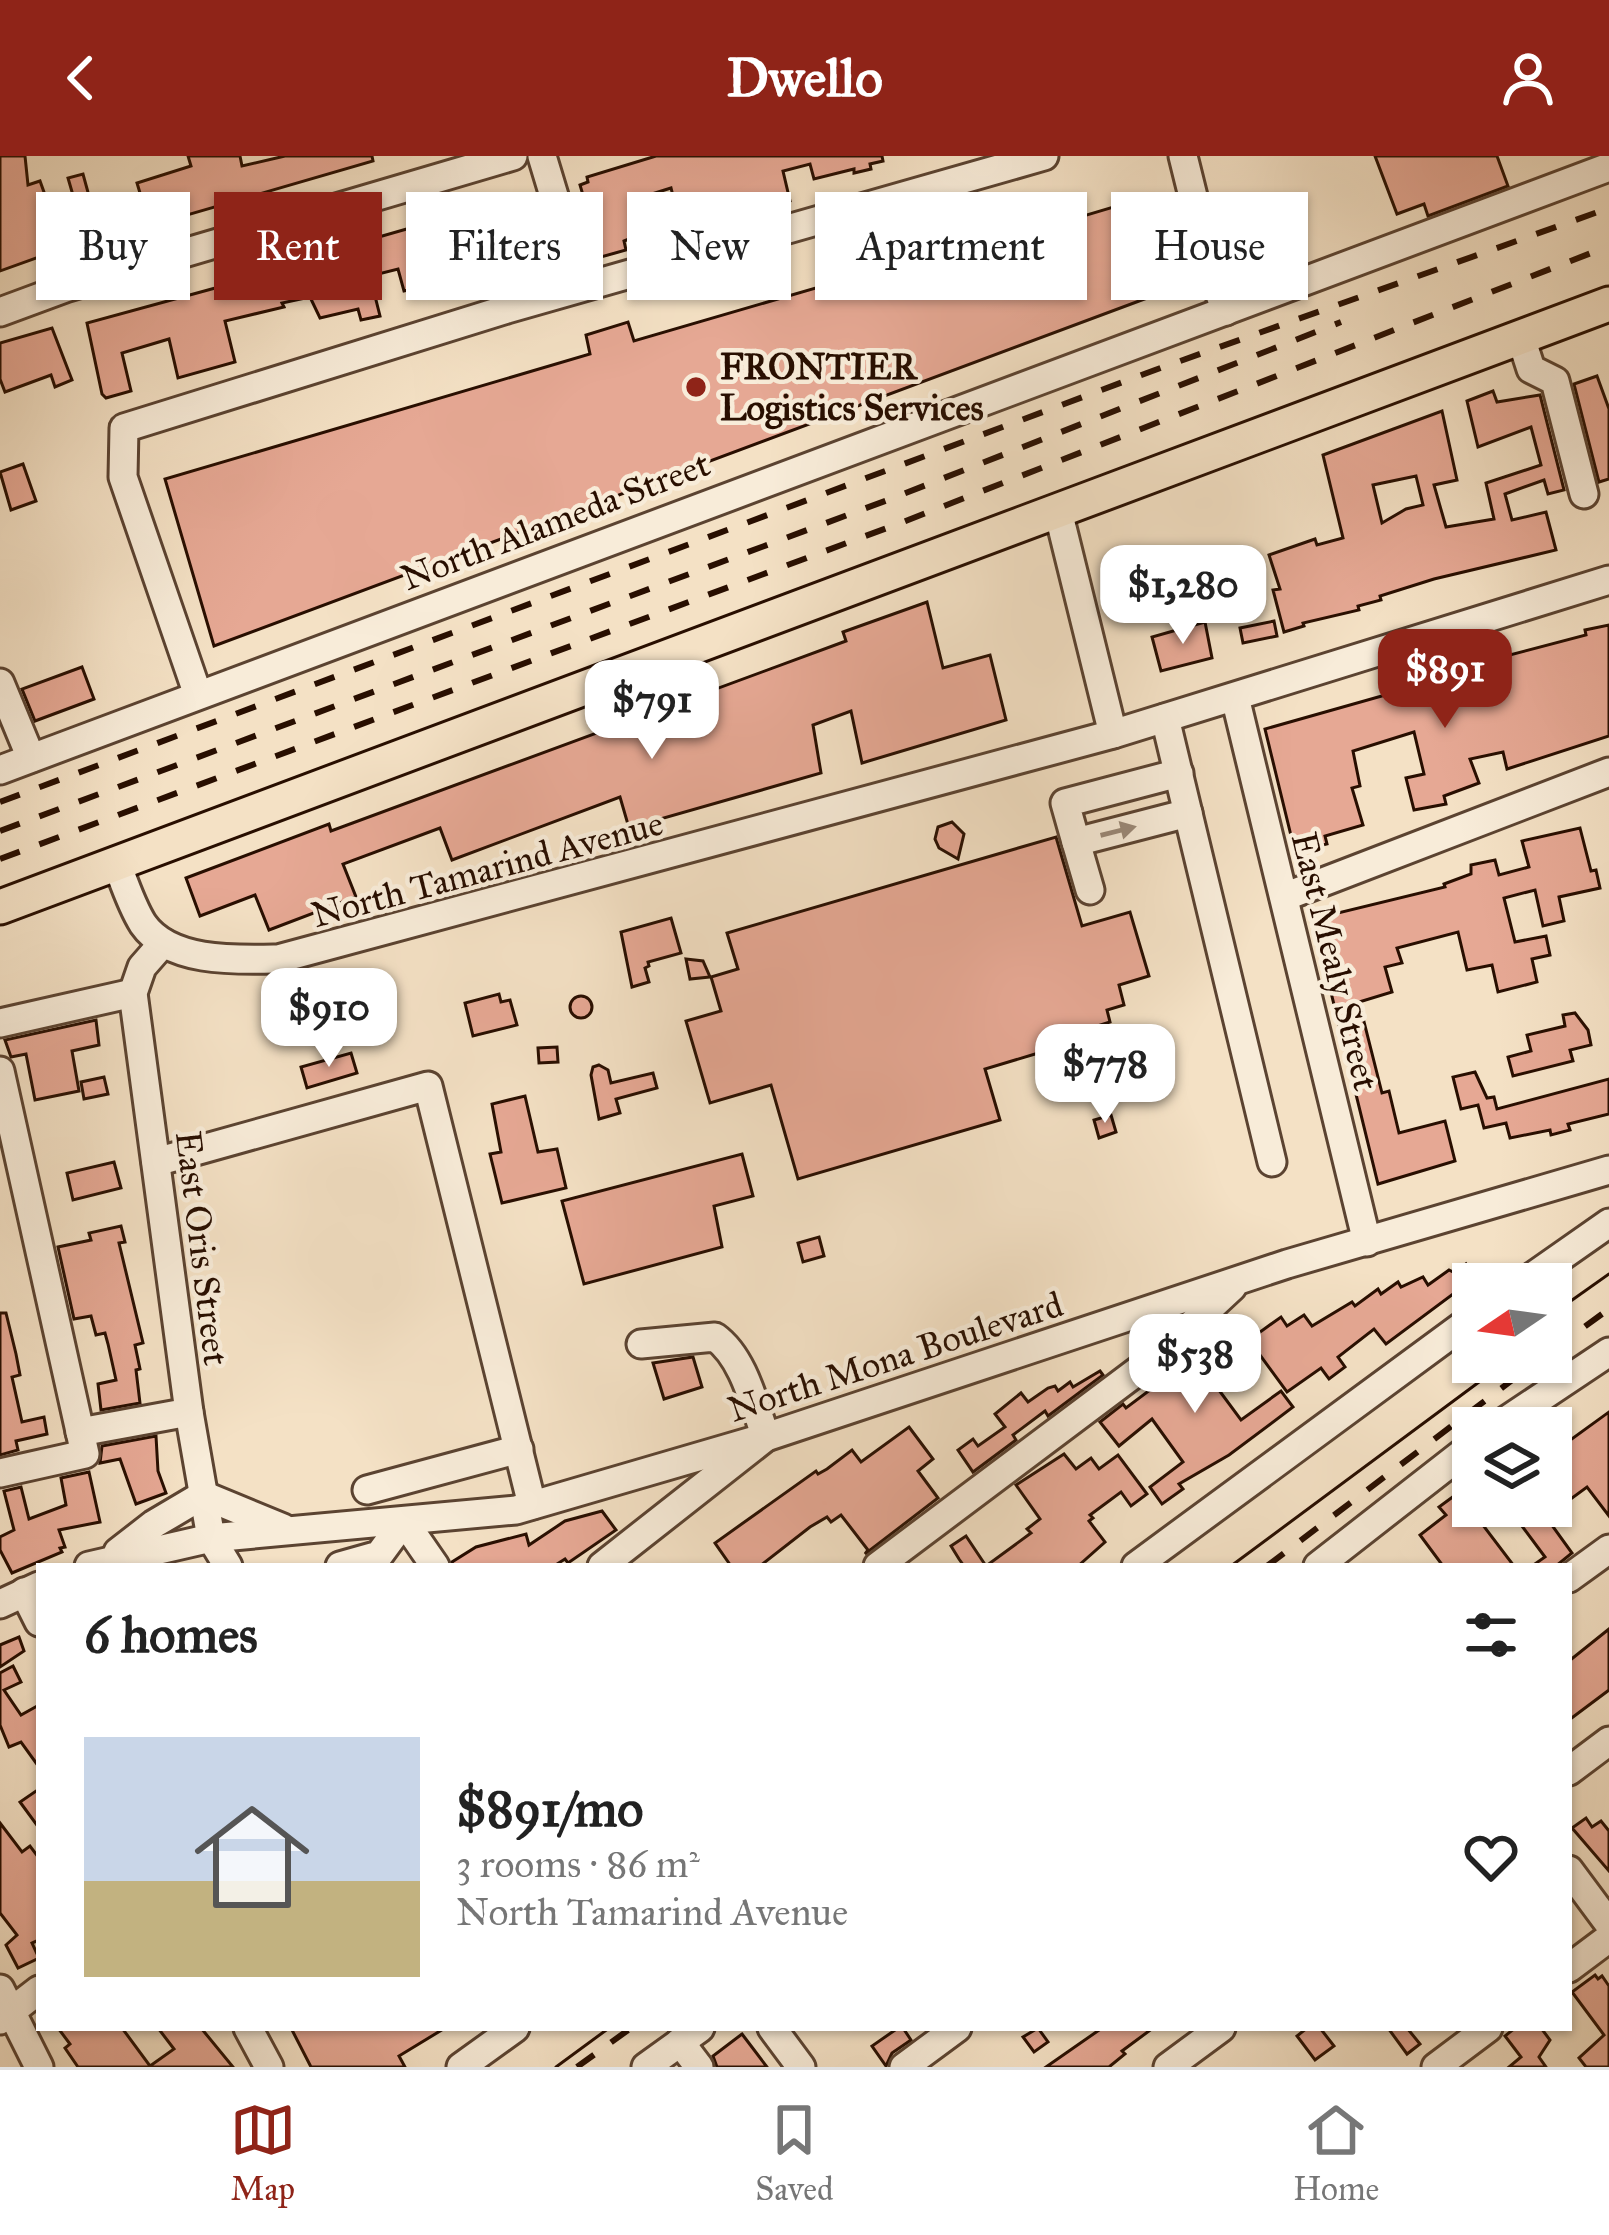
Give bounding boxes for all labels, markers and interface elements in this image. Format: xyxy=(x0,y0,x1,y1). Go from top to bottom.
icon: back xyxy=(48,45,114,111)
text: Dwello xyxy=(726,45,883,111)
icon: person xyxy=(1495,45,1561,111)
chip: Buy xyxy=(36,192,190,300)
chip: Rent xyxy=(214,192,382,300)
chip: Filters xyxy=(406,192,603,300)
chip: New xyxy=(627,192,791,300)
chip: Apartment xyxy=(815,192,1087,300)
chip: House xyxy=(1111,192,1308,300)
place label: FRONTIER Logistics Services xyxy=(720,345,984,430)
marker: FRONTIER Logistics Services xyxy=(683,374,709,400)
street label: North Alameda Street xyxy=(395,442,716,600)
pin: $1,280 xyxy=(1085,545,1281,647)
text: $1,280 xyxy=(1127,560,1239,608)
pin: $891 xyxy=(1374,629,1516,731)
text: $891 xyxy=(1405,644,1485,692)
pin: $791 xyxy=(581,660,723,762)
text: $791 xyxy=(612,675,692,723)
street label: North Tamarind Avenue xyxy=(307,801,668,937)
one-way arrow xyxy=(1100,820,1137,839)
street label: East Mealy Street xyxy=(1282,827,1388,1095)
pin: $910 xyxy=(258,968,400,1070)
text: $910 xyxy=(288,983,370,1031)
pin: $778 xyxy=(1034,1024,1176,1126)
text: $778 xyxy=(1062,1039,1148,1087)
street label: East Oris Street xyxy=(166,1128,238,1368)
north arrow xyxy=(1452,1263,1572,1383)
map controls xyxy=(1452,1263,1572,1527)
street label: North Mona Boulevard xyxy=(722,1282,1068,1432)
pin: $538 xyxy=(1124,1314,1266,1416)
text: $538 xyxy=(1156,1329,1234,1377)
button: layers xyxy=(1452,1407,1572,1527)
icon: filters xyxy=(1458,1602,1524,1668)
text: 6 homes xyxy=(84,1604,258,1666)
text: $891/mo xyxy=(456,1778,643,1840)
icon: home xyxy=(180,1785,324,1929)
icon: heart xyxy=(1458,1824,1524,1890)
text: 3 rooms · 86 m² xyxy=(456,1840,700,1888)
text: North Tamarind Avenue xyxy=(456,1888,848,1936)
tab: Map xyxy=(230,2097,296,2209)
tab: Saved xyxy=(755,2097,834,2209)
tab: Home xyxy=(1293,2097,1379,2209)

